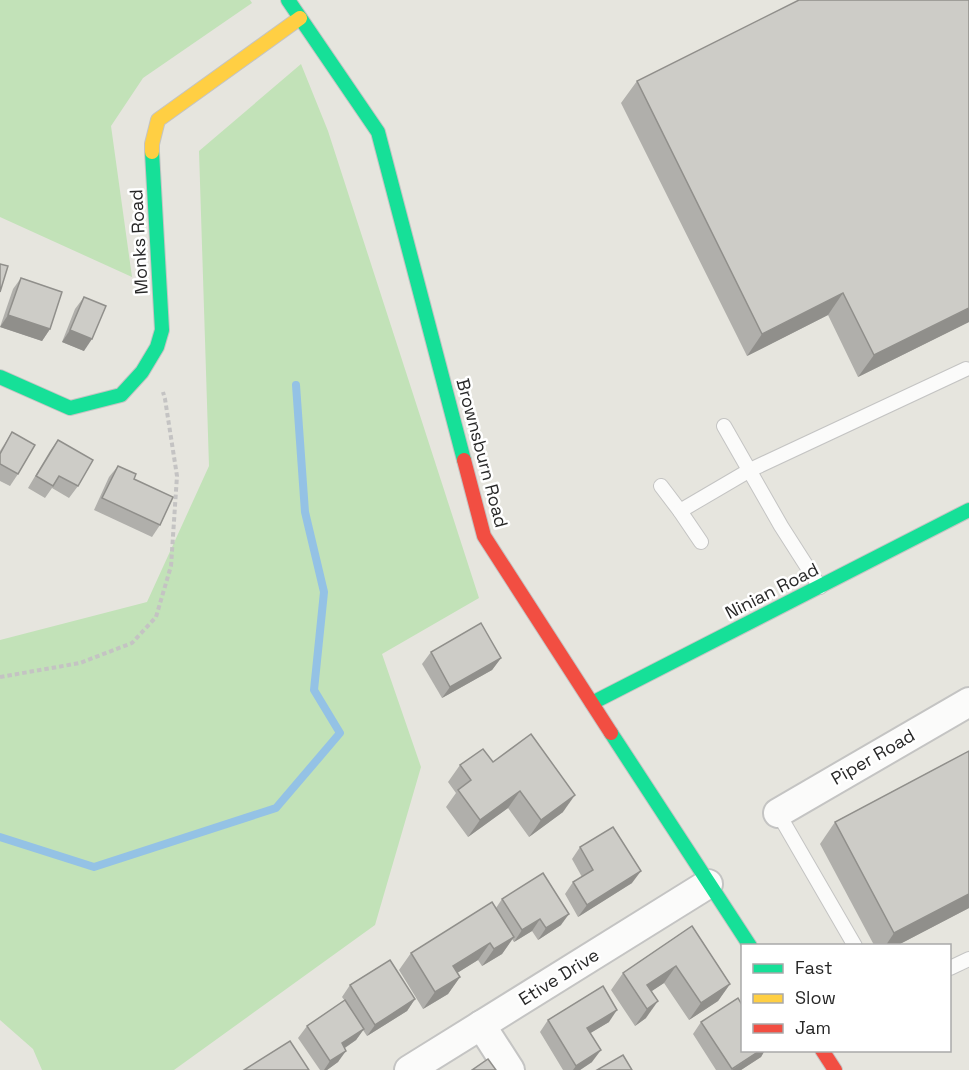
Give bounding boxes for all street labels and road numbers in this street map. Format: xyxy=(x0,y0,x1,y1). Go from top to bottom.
street label: Monks Road xyxy=(124,189,153,295)
street label: Brownsburn Road xyxy=(452,376,513,530)
street label: Ninian Road xyxy=(721,557,822,624)
street label: Piper Road xyxy=(827,723,919,790)
street label: Etive Drive xyxy=(514,943,603,1010)

